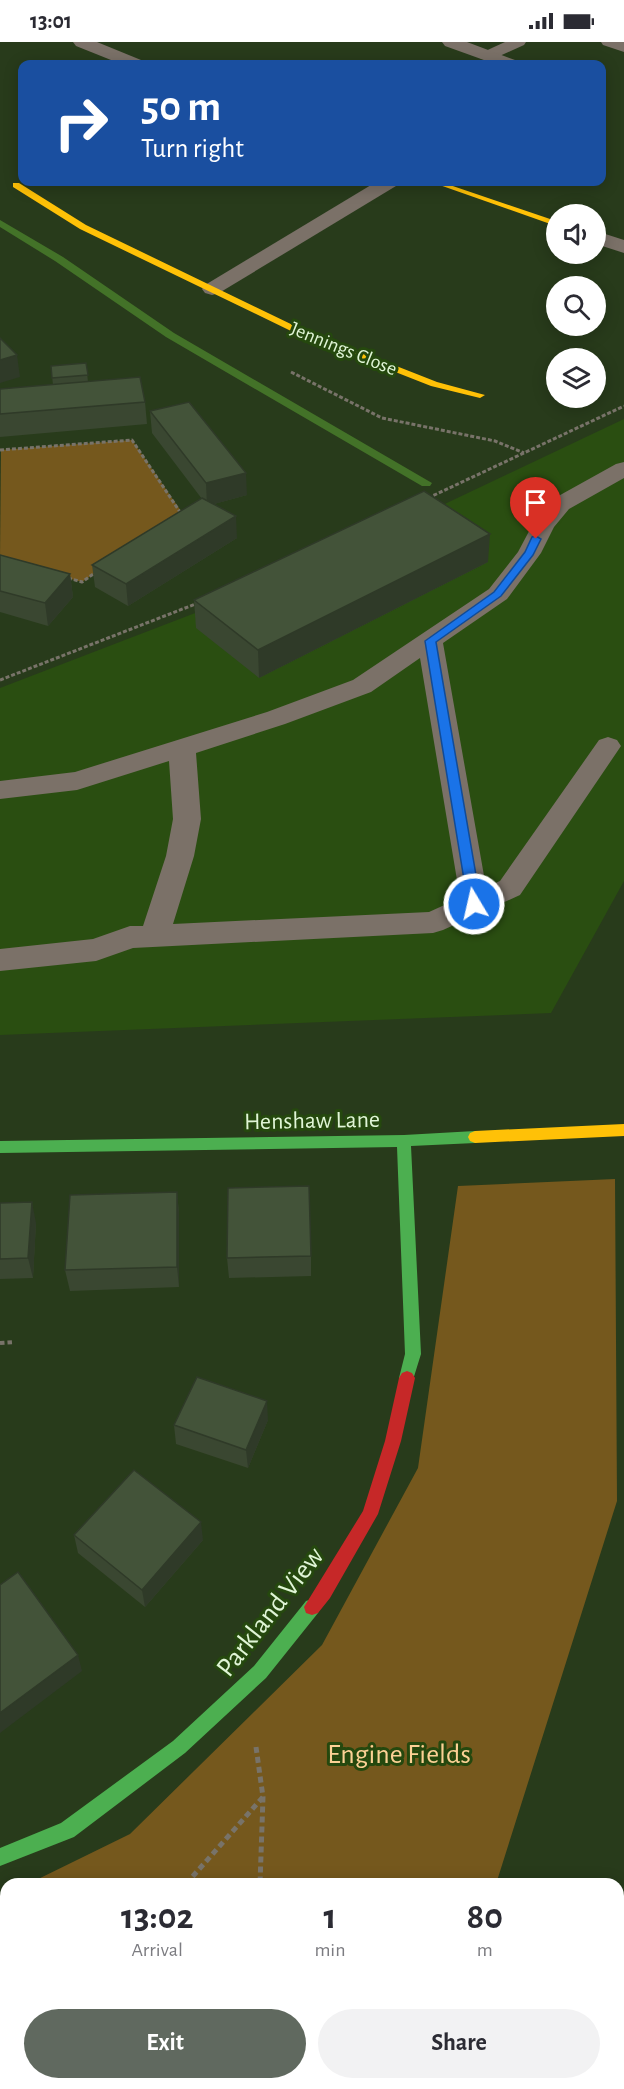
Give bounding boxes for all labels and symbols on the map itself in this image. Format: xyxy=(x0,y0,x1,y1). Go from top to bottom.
street label: Jennings Close xyxy=(288,319,400,379)
pin xyxy=(510,477,561,539)
position arrow xyxy=(442,872,506,936)
street label: Henshaw Lane xyxy=(244,1108,380,1134)
street label: Parkland View xyxy=(212,1542,330,1682)
park label: Engine Fields xyxy=(327,1741,471,1769)

